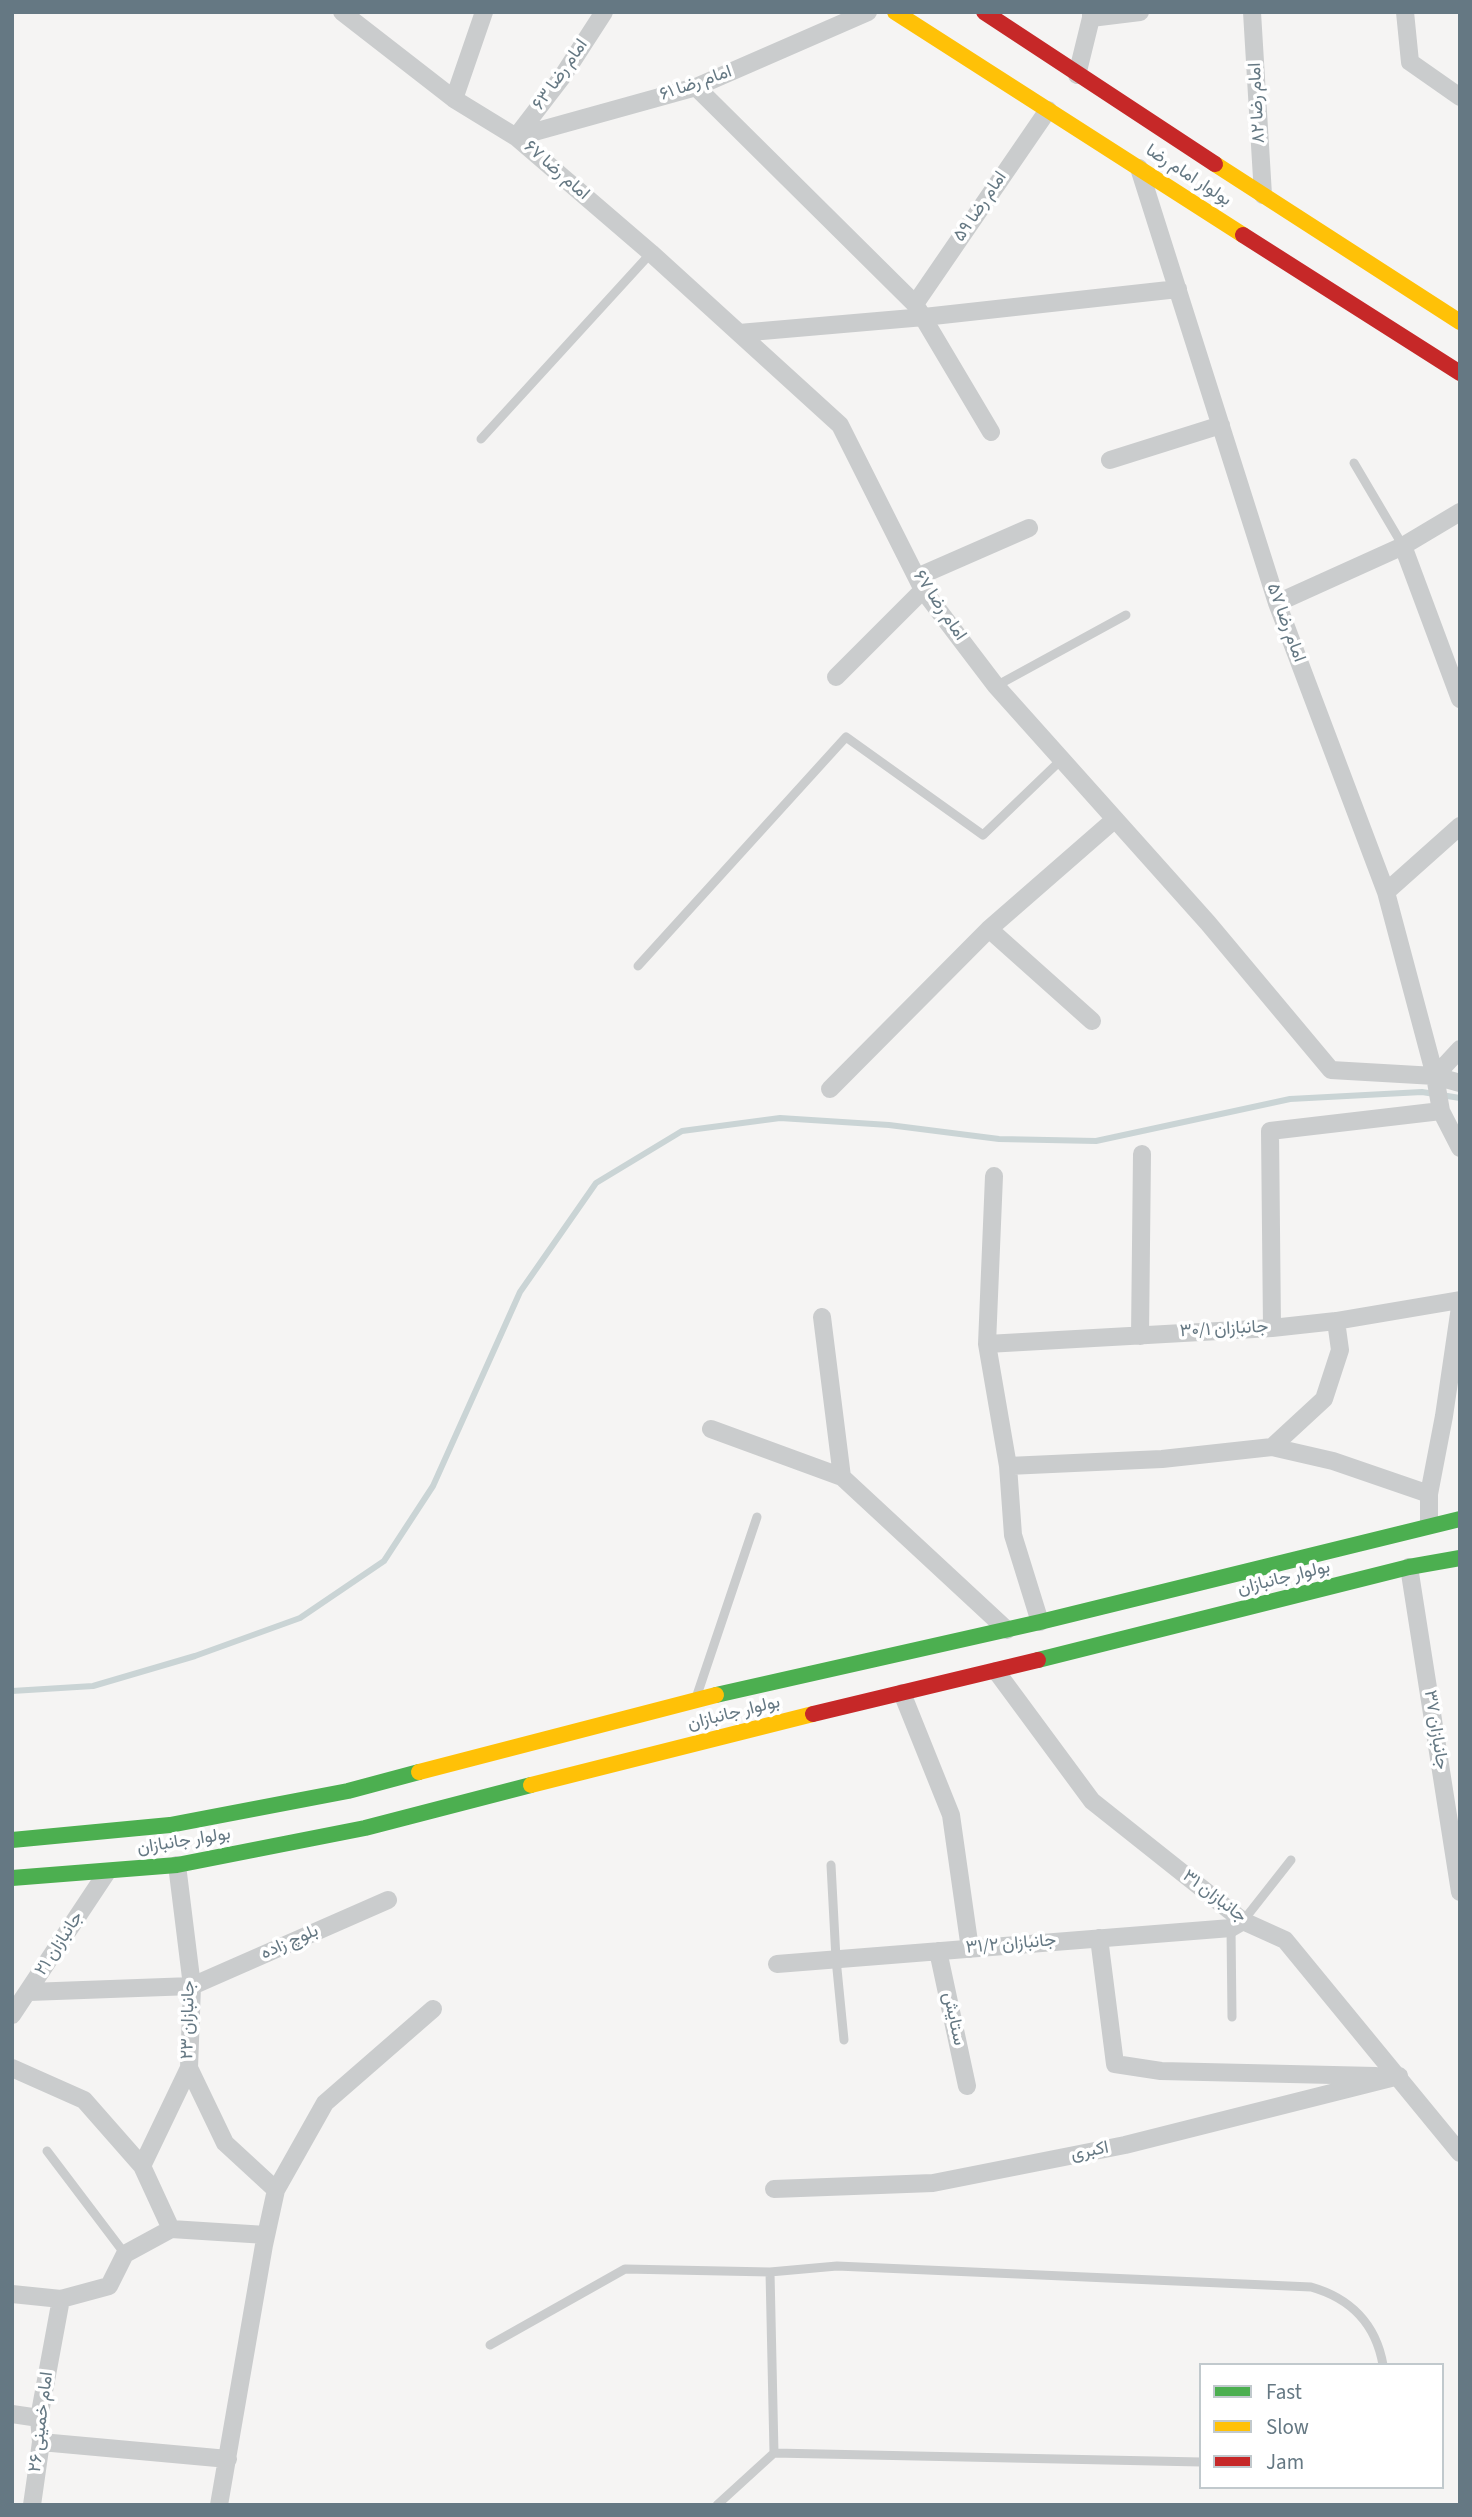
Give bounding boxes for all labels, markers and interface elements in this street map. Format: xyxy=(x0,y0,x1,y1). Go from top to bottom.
street label: امام رضا ۶۳ xyxy=(529,35,593,115)
street label: امام رضا ۶۱ xyxy=(657,62,735,106)
street label: امام رضا ۸۲ xyxy=(1245,62,1271,144)
street label: امام رضا ۶۷ xyxy=(519,137,593,205)
street label: بولوار امام رضا xyxy=(1141,140,1235,212)
street label: امام رضا ۵۹ xyxy=(950,168,1012,246)
street label: امام رضا ۶۷ xyxy=(908,567,970,645)
street label: امام رضا ۵۷ xyxy=(1261,581,1309,665)
street label: جانبازان ۳۰/۱ xyxy=(1179,1317,1269,1343)
street label: بولوار جانبازان xyxy=(1235,1557,1333,1601)
street label: جانبازان ۳۷ xyxy=(1418,1689,1452,1771)
street label: بولوار جانبازان xyxy=(685,1692,783,1736)
street label: بولوار جانبازان xyxy=(136,1824,232,1860)
street label: جانبازان ۳۱ xyxy=(1178,1866,1250,1928)
street label: جانبازان ۲۱ xyxy=(31,1908,89,1980)
street label: بلوچ زاده xyxy=(258,1921,322,1965)
street label: جانبازان ۳۱/۲ xyxy=(965,1930,1057,1960)
street label: جانبازان ۲۳ xyxy=(178,1980,200,2060)
street label: ستایش xyxy=(937,1991,969,2047)
street label: اکبری xyxy=(1069,2138,1111,2166)
legend xyxy=(1199,2363,1444,2489)
street label: امام خمینی ۲۶ xyxy=(25,2370,59,2474)
text: Fast xyxy=(1266,2377,1302,2407)
text: Slow xyxy=(1266,2412,1309,2442)
text: Jam xyxy=(1266,2447,1304,2477)

